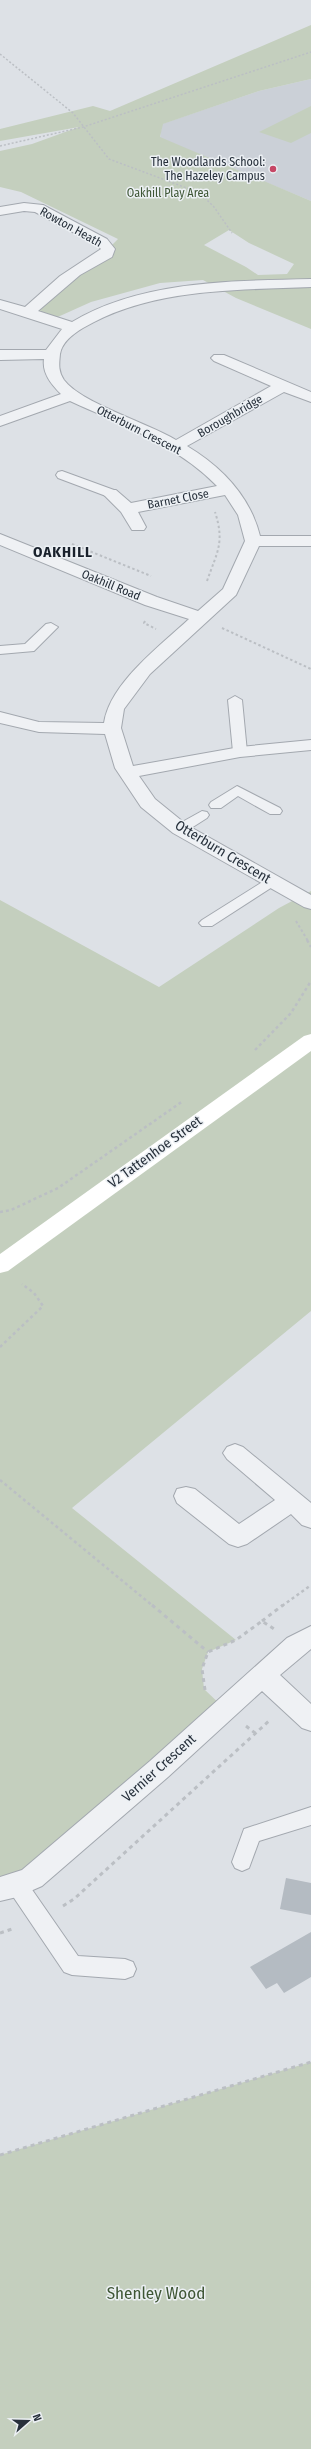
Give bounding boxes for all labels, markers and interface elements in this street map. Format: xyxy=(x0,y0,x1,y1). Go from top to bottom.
place label: The Woodlands School: The Hazeley Campus xyxy=(151,155,265,183)
marker: The Woodlands School: The Hazeley Campus xyxy=(268,164,278,174)
park label: Oakhill Play Area xyxy=(127,186,209,200)
street label: Rowton Heath xyxy=(37,204,105,250)
street label: Boroughbridge xyxy=(195,392,265,440)
street label: Otterburn Crescent xyxy=(94,403,184,457)
street label: Barnet Close xyxy=(146,486,210,512)
district label: OAKHILL xyxy=(33,543,93,561)
street label: Oakhill Road xyxy=(80,567,142,603)
street label: Otterburn Crescent xyxy=(172,817,274,888)
street label: V2 Tattenhoe Street xyxy=(105,1112,206,1192)
street label: Vernier Crescent xyxy=(119,1730,200,1806)
park label: Shenley Wood xyxy=(107,2283,205,2304)
north arrow xyxy=(8,2401,48,2441)
text: N xyxy=(30,2412,44,2423)

